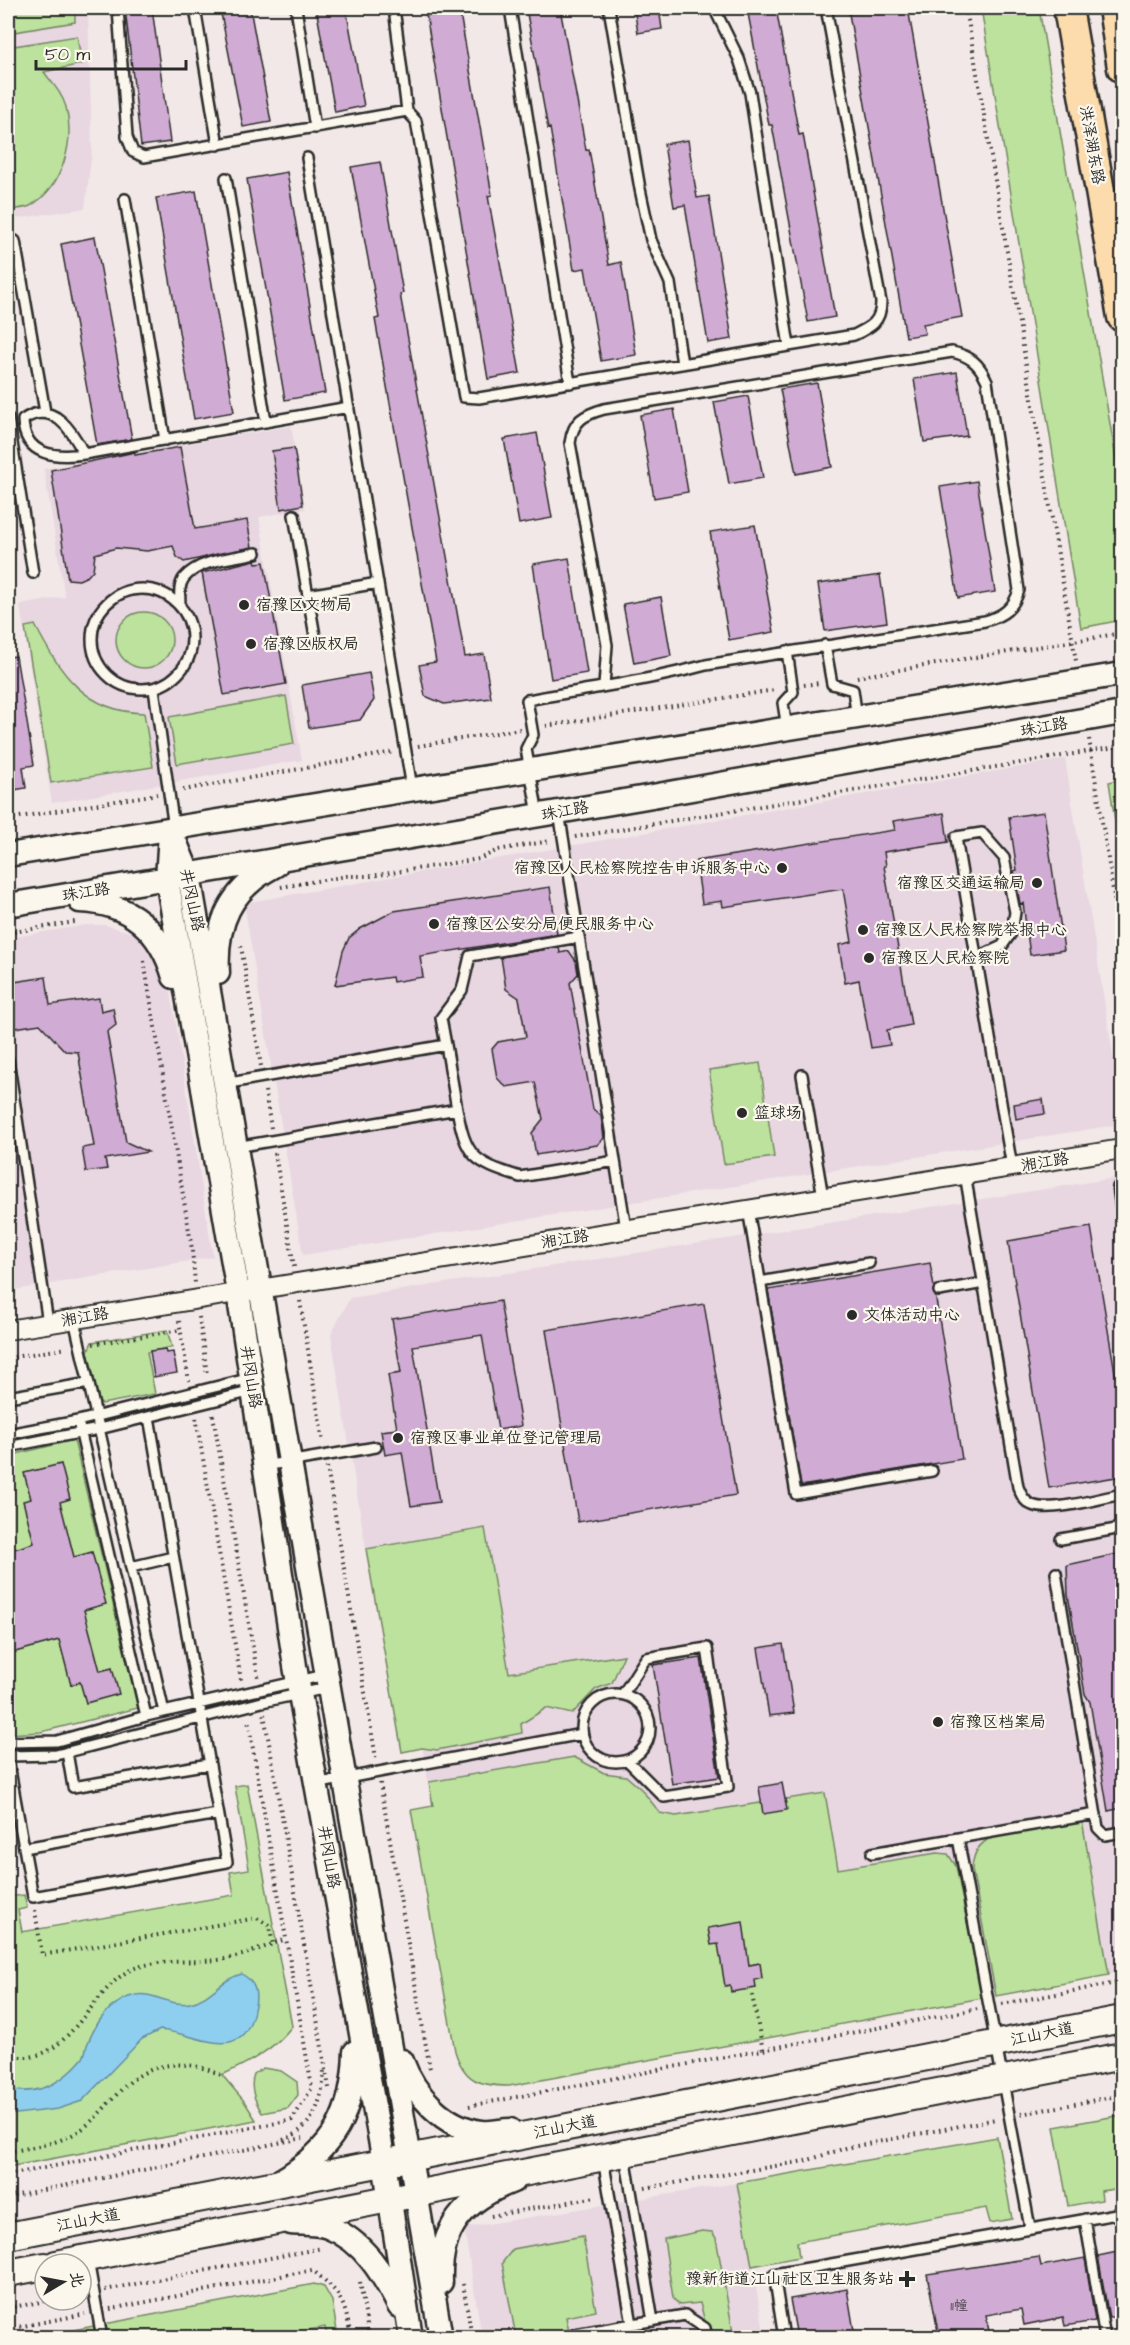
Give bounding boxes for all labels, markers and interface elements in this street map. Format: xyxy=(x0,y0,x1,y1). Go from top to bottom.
scale bar xyxy=(36,33,186,71)
text: 50 m xyxy=(45,42,90,67)
street label: 洪泽湖东路 xyxy=(1074,104,1110,186)
place label: 宿豫区文物局 xyxy=(256,594,352,616)
marker: 宿豫区文物局 xyxy=(237,598,251,612)
place label: 宿豫区版权局 xyxy=(263,633,359,655)
marker: 宿豫区版权局 xyxy=(244,637,258,651)
street label: 珠江路 xyxy=(1018,712,1070,742)
street label: 珠江路 xyxy=(539,796,591,826)
place label: 宿豫区人民检察院控告申诉服务中心 xyxy=(514,857,770,879)
marker: 宿豫区人民检察院控告申诉服务中心 xyxy=(775,861,789,875)
street label: 井冈山路 xyxy=(175,866,209,934)
place label: 宿豫区交通运输局 xyxy=(897,872,1025,894)
marker: 宿豫区交通运输局 xyxy=(1030,876,1044,890)
street label: 珠江路 xyxy=(61,877,111,907)
place label: 宿豫区公安分局便民服务中心 xyxy=(446,913,654,935)
marker: 宿豫区公安分局便民服务中心 xyxy=(427,917,441,931)
place label: 宿豫区人民检察院举报中心 xyxy=(875,919,1067,941)
marker: 宿豫区人民检察院举报中心 xyxy=(856,923,870,937)
place label: 宿豫区人民检察院 xyxy=(881,947,1009,969)
marker: 宿豫区人民检察院 xyxy=(862,951,876,965)
place label: 篮球场 xyxy=(754,1102,802,1124)
marker: 篮球场 xyxy=(735,1106,749,1120)
street label: 湘江路 xyxy=(1020,1147,1070,1177)
street label: 湘江路 xyxy=(540,1224,590,1254)
street label: 湘江路 xyxy=(59,1302,111,1332)
place label: 文体活动中心 xyxy=(864,1304,960,1326)
marker: 文体活动中心 xyxy=(845,1308,859,1322)
street label: 井冈山路 xyxy=(235,1344,267,1410)
place label: 宿豫区事业单位登记管理局 xyxy=(410,1427,602,1449)
marker: 宿豫区事业单位登记管理局 xyxy=(391,1431,405,1445)
place label: 宿豫区档案局 xyxy=(950,1711,1046,1733)
marker: 宿豫区档案局 xyxy=(931,1715,945,1729)
street label: 井冈山路 xyxy=(313,1824,345,1890)
street label: 江山大道 xyxy=(1008,2017,1076,2051)
street label: 江山大道 xyxy=(531,2110,599,2144)
street label: 江山大道 xyxy=(54,2203,122,2237)
north arrow xyxy=(33,2252,93,2312)
place label: 豫新街道江山社区卫生服务站 xyxy=(686,2268,894,2290)
text: 北 xyxy=(65,2270,89,2289)
marker: 豫新街道江山社区卫生服务站 xyxy=(898,2270,916,2288)
house number: 11幢 xyxy=(950,2296,968,2316)

